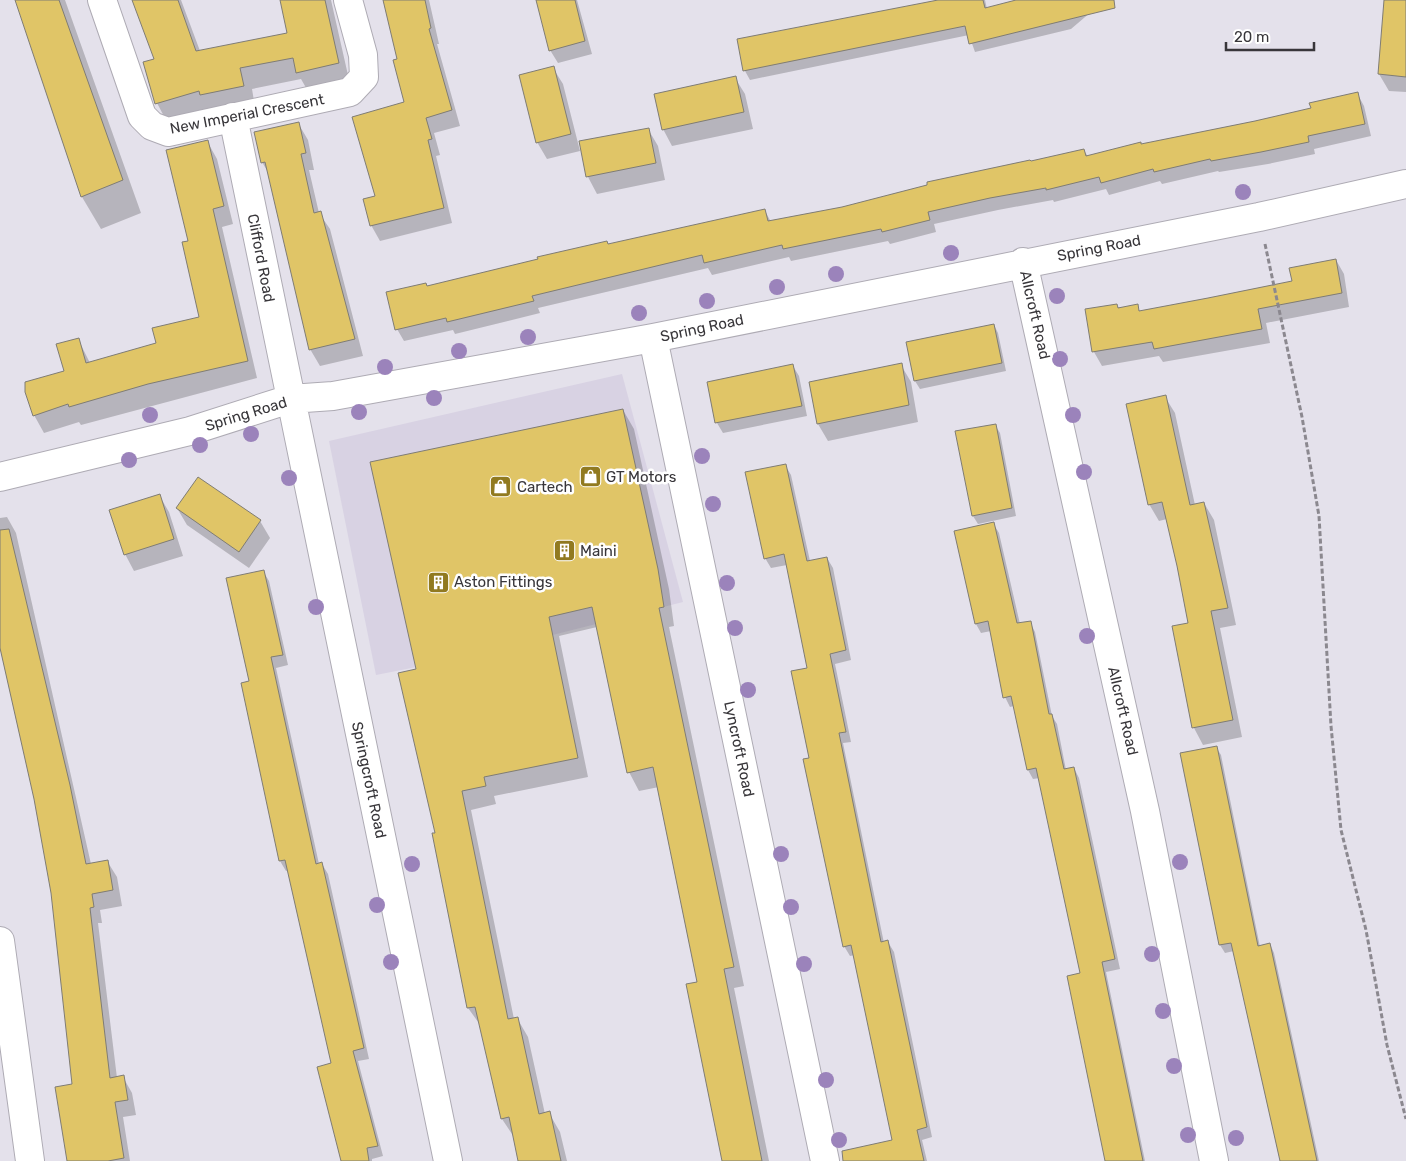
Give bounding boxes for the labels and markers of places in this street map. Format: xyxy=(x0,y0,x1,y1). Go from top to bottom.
shop icon: GT Motors xyxy=(578,465,602,489)
place label: GT Motors xyxy=(606,468,677,486)
shop icon: Cartech xyxy=(489,475,513,499)
place label: Cartech xyxy=(517,478,573,496)
building icon: Maini xyxy=(552,539,576,563)
place label: Maini xyxy=(580,542,617,560)
building icon: Aston Fittings xyxy=(426,570,450,594)
place label: Aston Fittings xyxy=(454,573,553,591)

